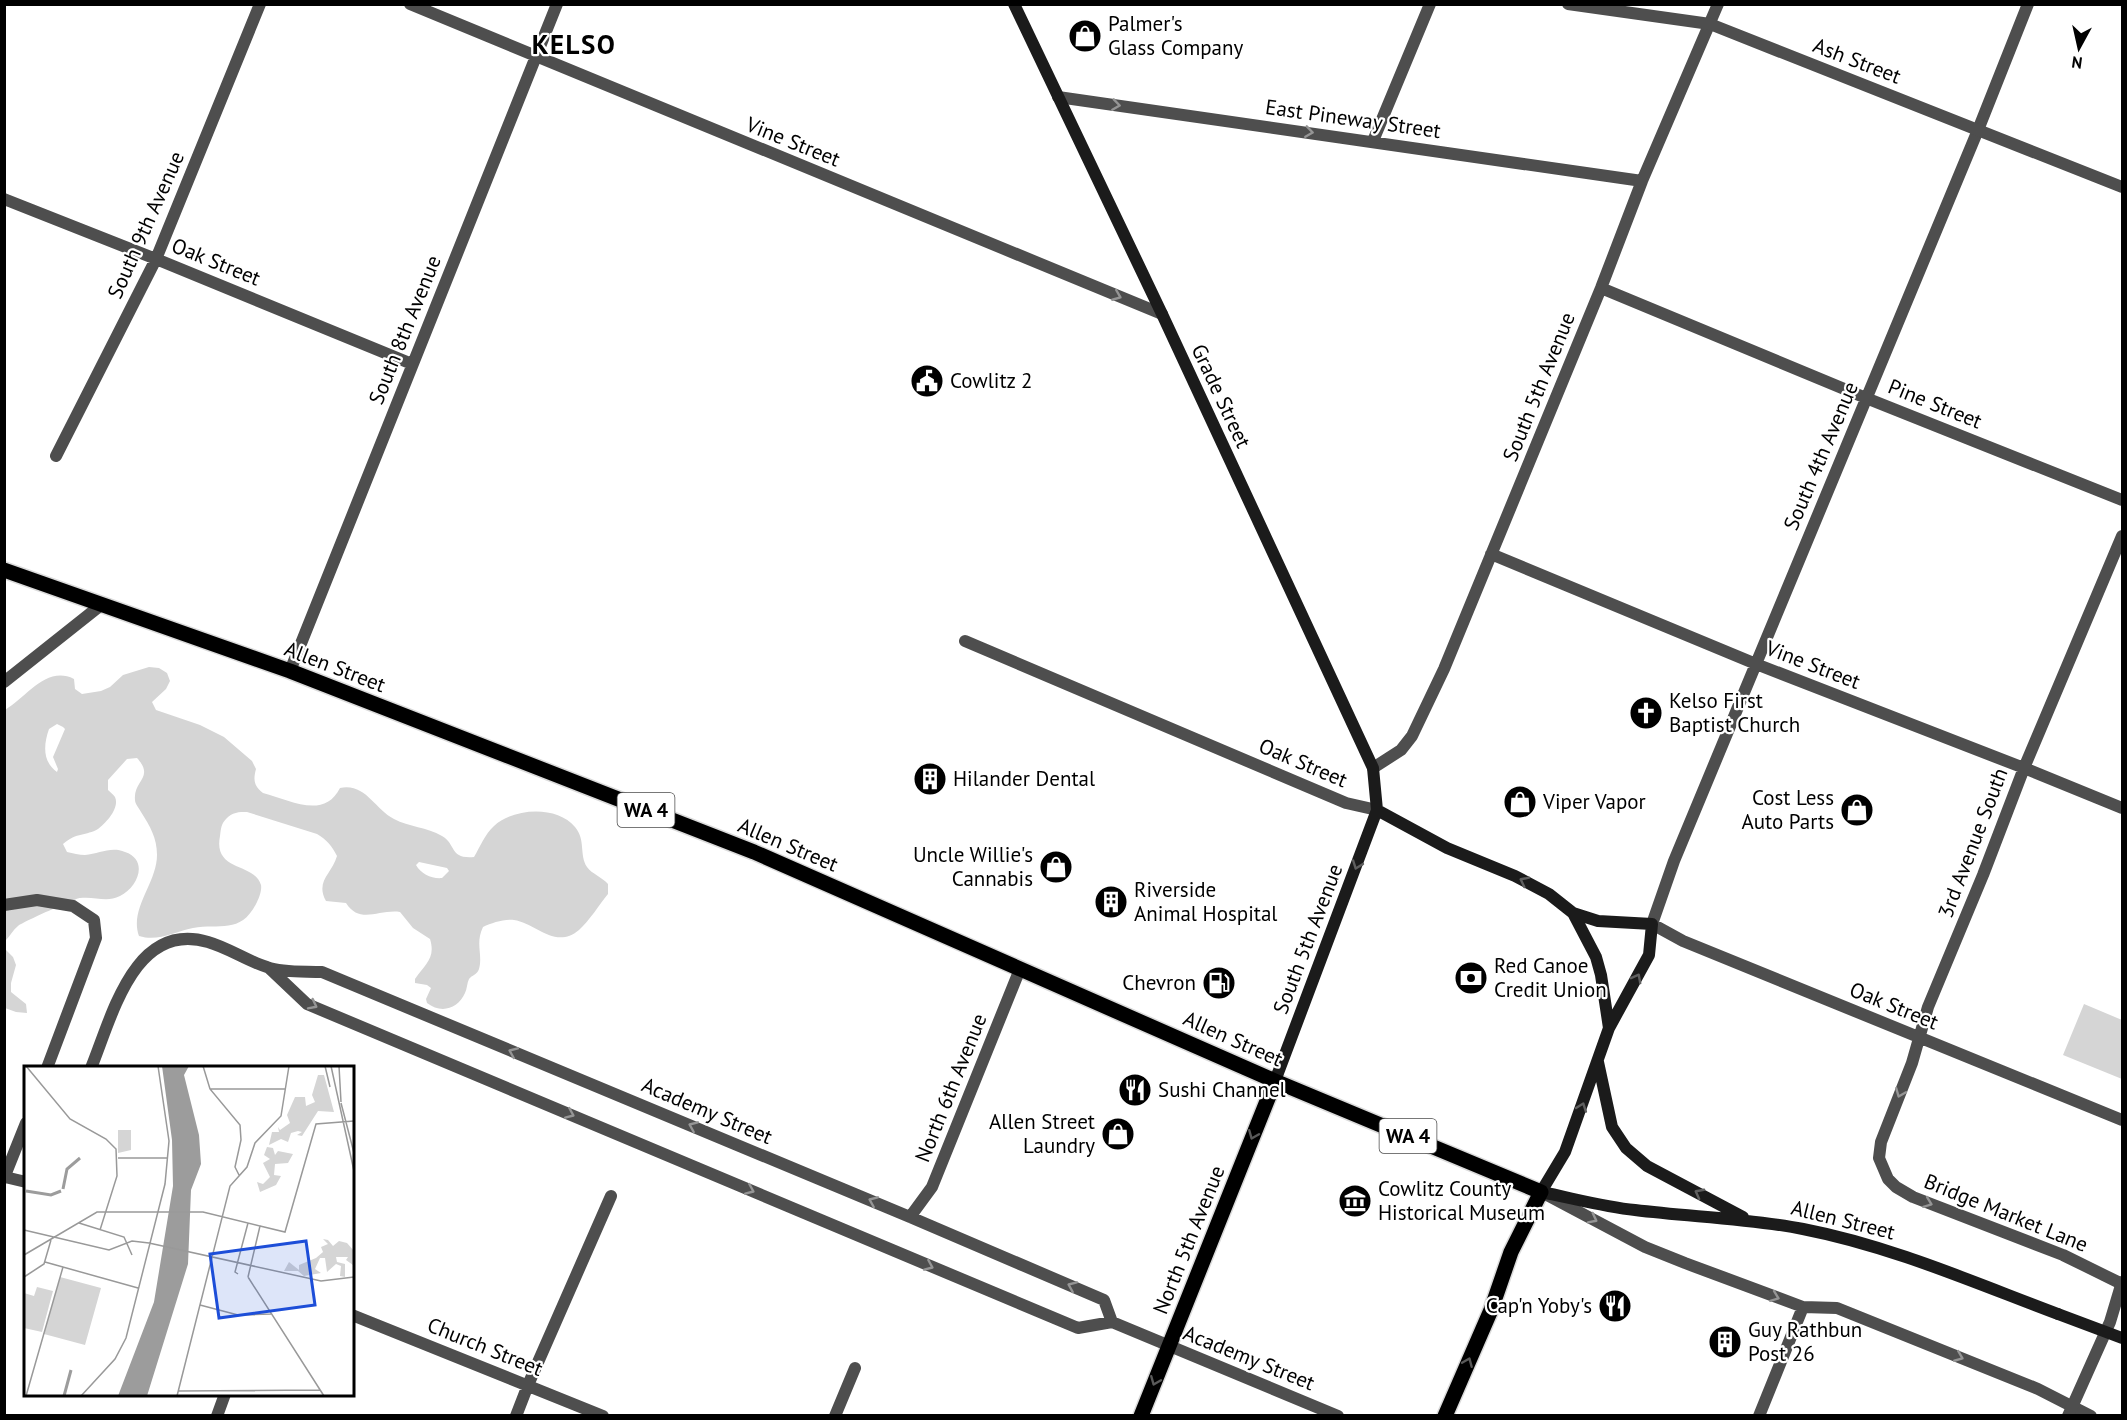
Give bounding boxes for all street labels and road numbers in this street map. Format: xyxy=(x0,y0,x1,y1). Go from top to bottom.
street label: Ash Street xyxy=(1809,31,1905,90)
street label: East Pineway Street xyxy=(1264,93,1442,144)
street label: Vine Street xyxy=(741,110,844,173)
street label: South 9th Avenue xyxy=(101,147,190,303)
street label: Oak Street xyxy=(168,232,265,292)
street label: South 8th Avenue xyxy=(362,251,447,408)
street label: South 5th Avenue xyxy=(1496,308,1581,465)
street label: Grade Street xyxy=(1186,340,1257,452)
street label: Pine Street xyxy=(1884,373,1986,435)
street label: South 4th Avenue xyxy=(1777,378,1864,534)
street label: Vine Street xyxy=(1761,634,1864,695)
street label: Allen Street xyxy=(281,635,389,698)
street label: Oak Street xyxy=(1255,732,1351,793)
street label: 3rd Avenue South xyxy=(1932,764,2014,922)
road number: WA 4 xyxy=(618,793,674,827)
street label: Allen Street xyxy=(734,811,842,878)
street label: South 5th Avenue xyxy=(1267,860,1349,1018)
street label: Oak Street xyxy=(1846,976,1943,1036)
street label: Allen Street xyxy=(1179,1005,1287,1072)
street label: North 6th Avenue xyxy=(908,1010,993,1166)
street label: Academy Street xyxy=(638,1071,777,1150)
road number: WA 4 xyxy=(1380,1119,1436,1153)
street label: North 5th Avenue xyxy=(1146,1162,1231,1318)
street label: Bridge Market Lane xyxy=(1920,1167,2092,1258)
street label: Allen Street xyxy=(1788,1194,1898,1245)
street label: Church Street xyxy=(424,1311,547,1382)
street label: Academy Street xyxy=(1180,1319,1319,1396)

